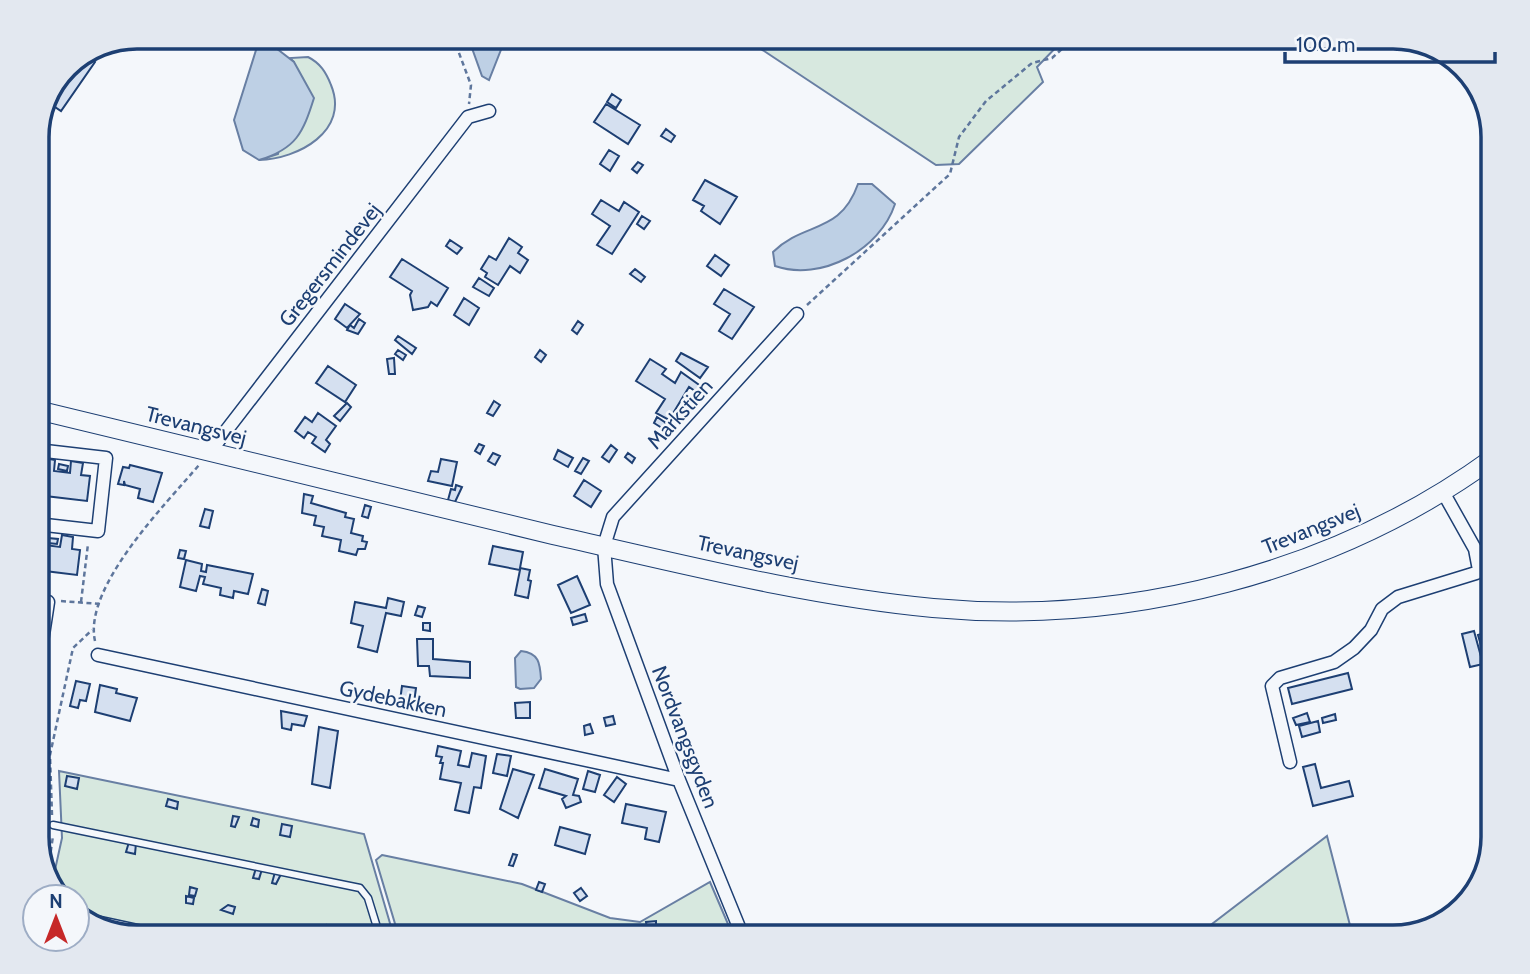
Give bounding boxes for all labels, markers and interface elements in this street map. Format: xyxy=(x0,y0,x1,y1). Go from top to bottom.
scale bar xyxy=(1285,21,1495,65)
text: 100 m xyxy=(1296,32,1355,57)
street label: Gregersmindevej xyxy=(274,198,386,332)
street label: Markstien xyxy=(642,373,718,454)
street label: Trevangsvej xyxy=(143,401,249,451)
street label: Trevangsvej xyxy=(1258,498,1364,560)
street label: Trevangsvej xyxy=(695,530,801,576)
street label: Nordvangsgyden xyxy=(647,662,724,811)
street label: Gydebakken xyxy=(337,675,449,722)
north arrow xyxy=(21,883,91,953)
text: N xyxy=(49,890,63,913)

